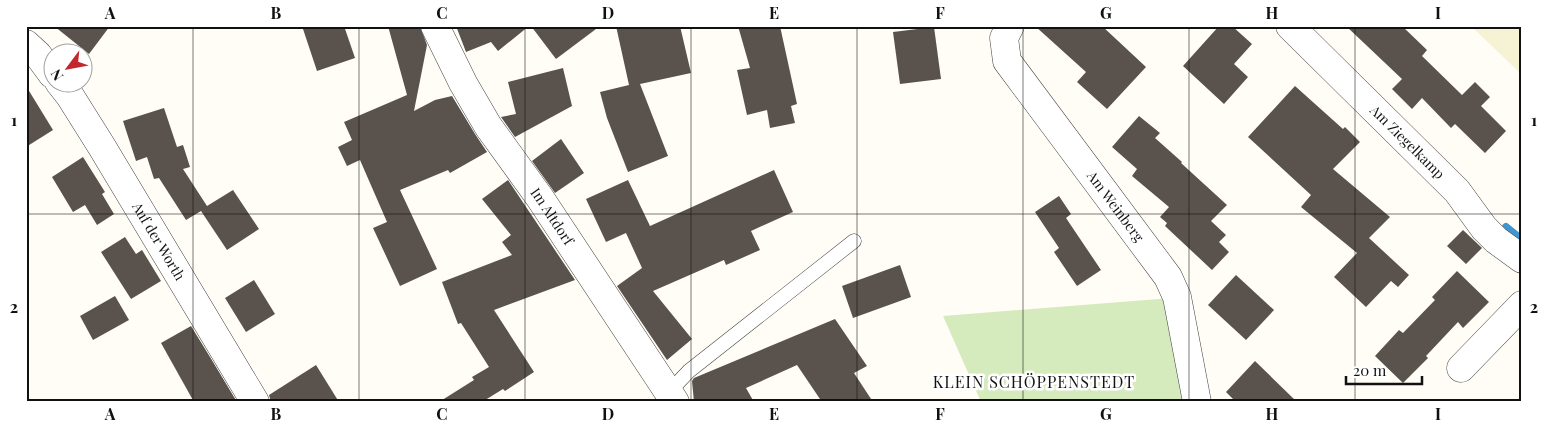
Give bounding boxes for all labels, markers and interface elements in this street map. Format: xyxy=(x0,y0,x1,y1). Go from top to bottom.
text: A xyxy=(104,2,116,23)
text: B xyxy=(271,2,282,23)
text: C xyxy=(436,2,448,23)
text: D xyxy=(602,2,614,23)
text: E xyxy=(769,2,779,23)
text: F xyxy=(935,2,945,23)
text: G xyxy=(1100,2,1112,23)
text: H xyxy=(1266,2,1279,23)
text: I xyxy=(1435,2,1441,23)
north arrow xyxy=(42,42,92,92)
text: N xyxy=(46,66,67,84)
street label: Am Ziegelkamp xyxy=(1366,100,1449,183)
text: 1 xyxy=(11,109,17,130)
text: 1 xyxy=(1531,109,1537,130)
street label: Am Weinberg xyxy=(1082,166,1149,246)
street label: Im Altdorf xyxy=(527,184,579,249)
street label: Auf der Worth xyxy=(128,198,190,284)
text: 2 xyxy=(10,296,18,317)
text: 2 xyxy=(1530,296,1538,317)
scale bar xyxy=(1346,353,1422,385)
text: 20 m xyxy=(1353,360,1387,380)
district label: KLEIN SCHÖPPENSTEDT xyxy=(933,371,1135,392)
text: A xyxy=(104,403,116,424)
text: B xyxy=(271,403,282,424)
text: C xyxy=(436,403,448,424)
text: D xyxy=(602,403,614,424)
text: E xyxy=(769,403,779,424)
text: F xyxy=(935,403,945,424)
text: G xyxy=(1100,403,1112,424)
text: H xyxy=(1266,403,1279,424)
text: I xyxy=(1435,403,1441,424)

